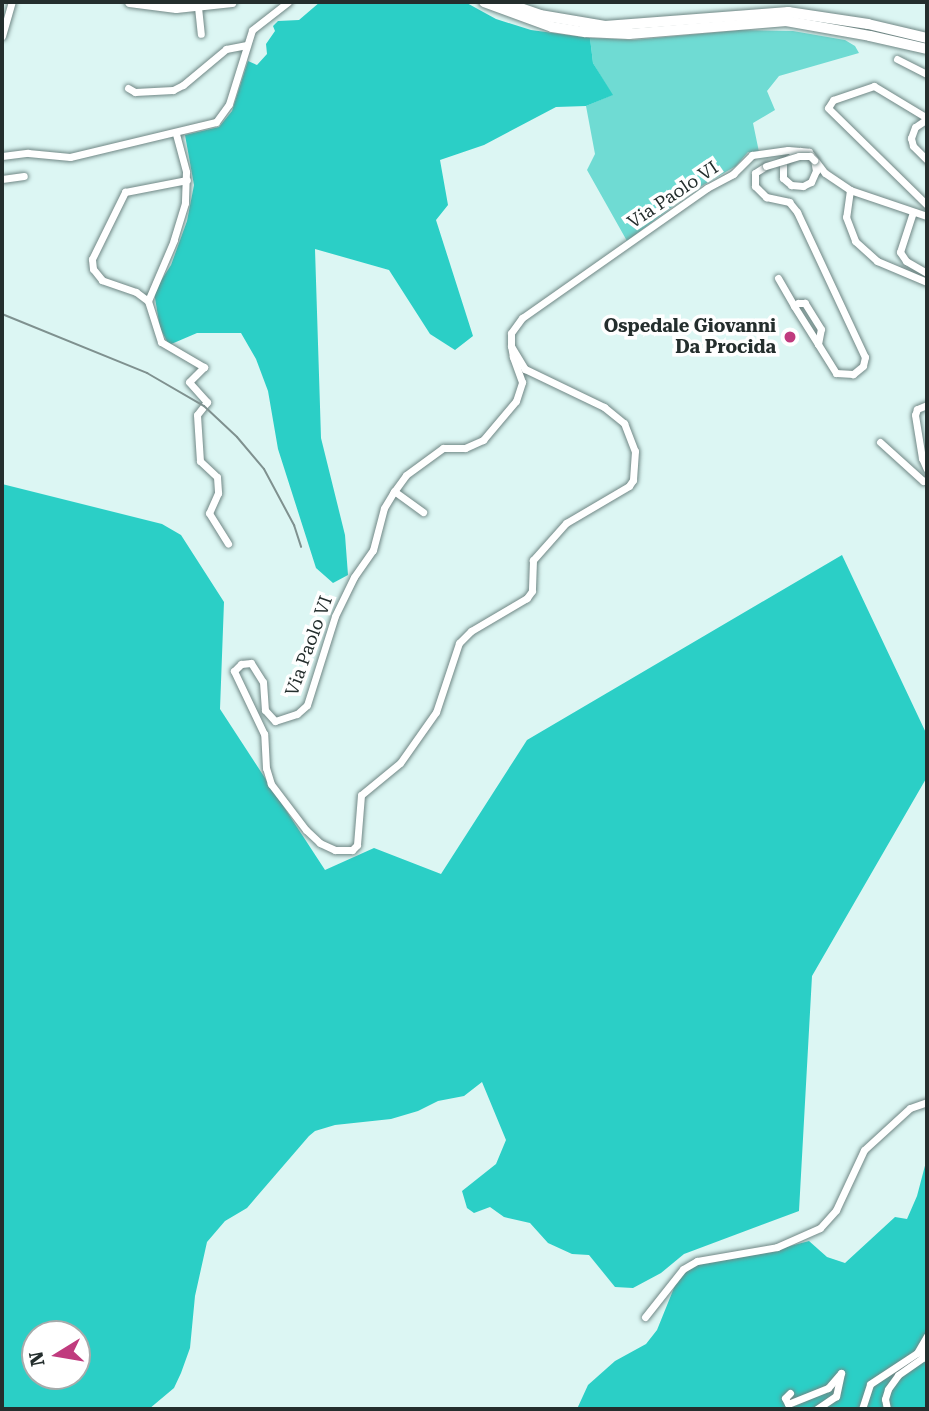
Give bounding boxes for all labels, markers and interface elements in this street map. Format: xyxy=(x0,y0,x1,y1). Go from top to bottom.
street label: Via Paolo VI xyxy=(623,157,723,233)
place label: Ospedale Giovanni Da Procida xyxy=(604,316,776,358)
marker: Ospedale Giovanni Da Procida xyxy=(782,329,798,345)
street label: Via Paolo VI xyxy=(281,593,337,699)
north arrow xyxy=(21,1320,91,1390)
text: N xyxy=(24,1349,50,1368)

